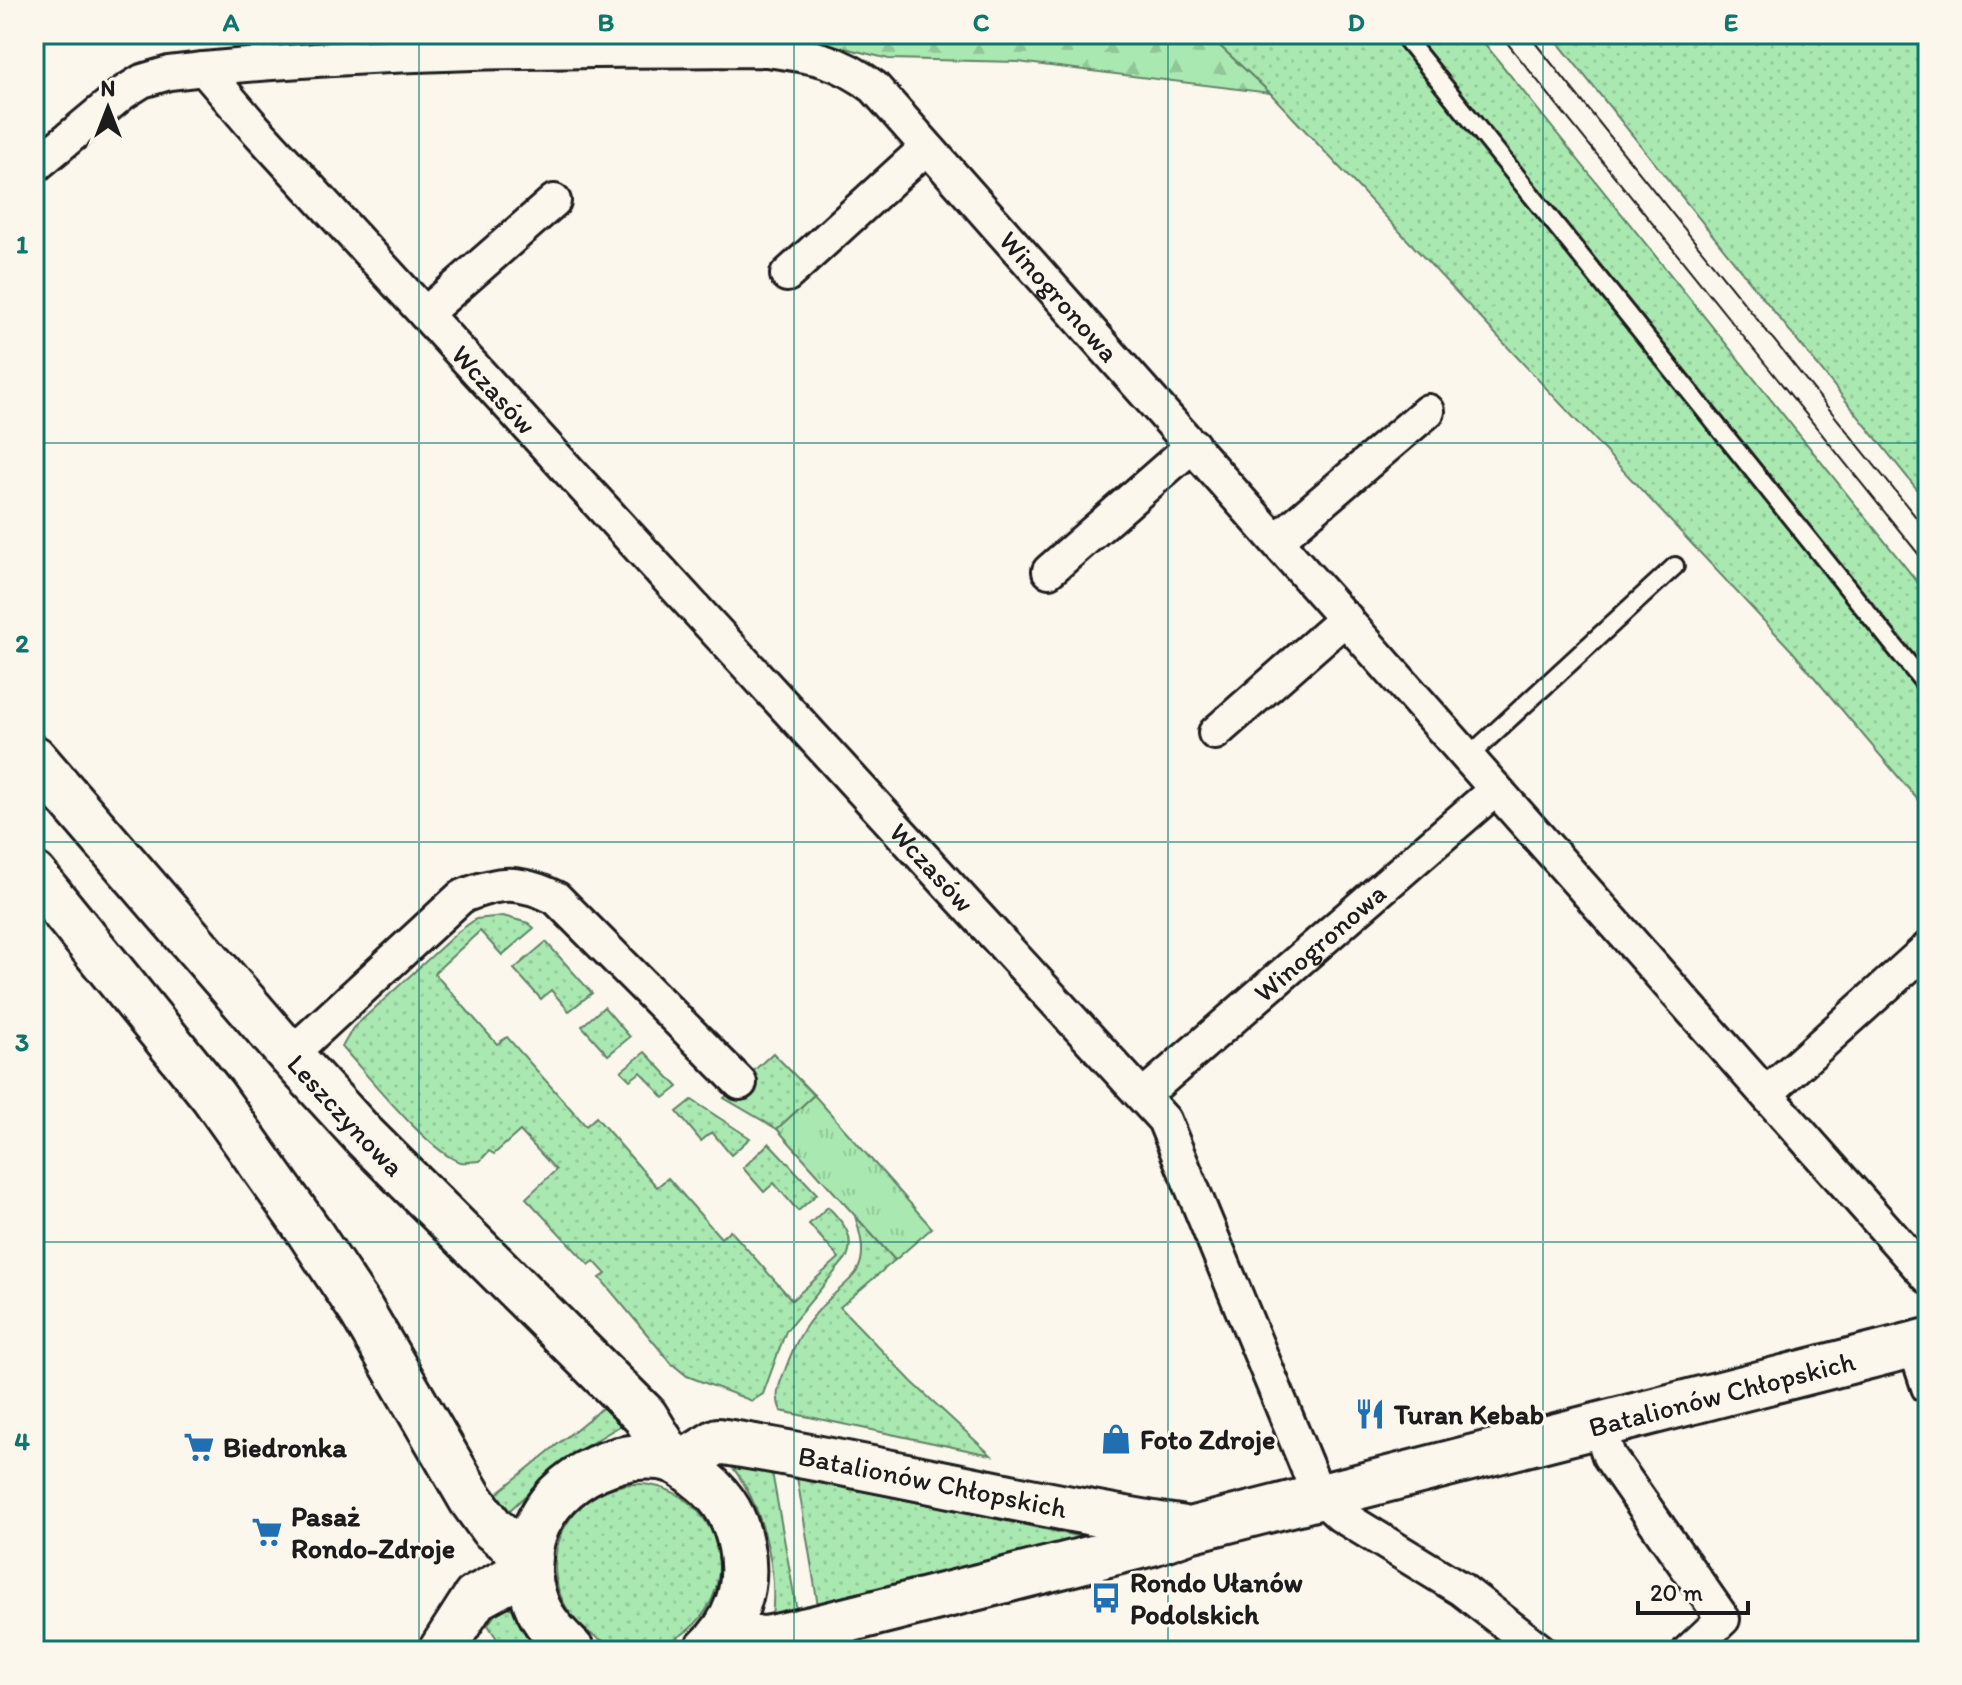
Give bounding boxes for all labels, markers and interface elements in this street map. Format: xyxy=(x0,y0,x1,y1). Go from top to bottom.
text: A xyxy=(222,6,240,38)
text: B xyxy=(598,6,615,38)
text: C xyxy=(973,6,990,38)
text: D xyxy=(1347,6,1365,38)
text: E xyxy=(1724,6,1738,38)
north arrow xyxy=(68,68,148,148)
text: N xyxy=(101,75,115,102)
street label: Winogronowa xyxy=(992,224,1126,369)
text: 1 xyxy=(16,228,28,260)
street label: Wczasów xyxy=(445,338,544,441)
text: 2 xyxy=(15,627,29,659)
street label: Wczasów xyxy=(883,815,982,919)
street label: Winogronowa xyxy=(1247,876,1393,1009)
text: 3 xyxy=(15,1026,29,1058)
street label: Leszczynowa xyxy=(280,1047,411,1183)
street label: Batalionów Chłopskich xyxy=(1585,1343,1858,1444)
restaurant icon: Turan Kebab xyxy=(1353,1397,1387,1431)
place label: Turan Kebab xyxy=(1393,1397,1544,1431)
shop icon: Foto Zdroje xyxy=(1099,1422,1133,1456)
place label: Foto Zdroje xyxy=(1140,1422,1275,1456)
text: 4 xyxy=(14,1425,30,1457)
supermarket icon: Biedronka xyxy=(182,1430,216,1464)
place label: Biedronka xyxy=(223,1430,347,1464)
street label: Batalionów Chłopskich xyxy=(795,1438,1070,1525)
place label: Pasaż Rondo-Zdroje xyxy=(291,1499,455,1565)
supermarket icon: Pasaż Rondo-Zdroje xyxy=(250,1515,284,1549)
place label: Rondo Ułanów Podolskich xyxy=(1130,1565,1303,1631)
scale bar xyxy=(1638,1565,1748,1615)
text: 20 m xyxy=(1650,1578,1703,1607)
bus stop icon: Rondo Ułanów Podolskich xyxy=(1089,1581,1123,1615)

